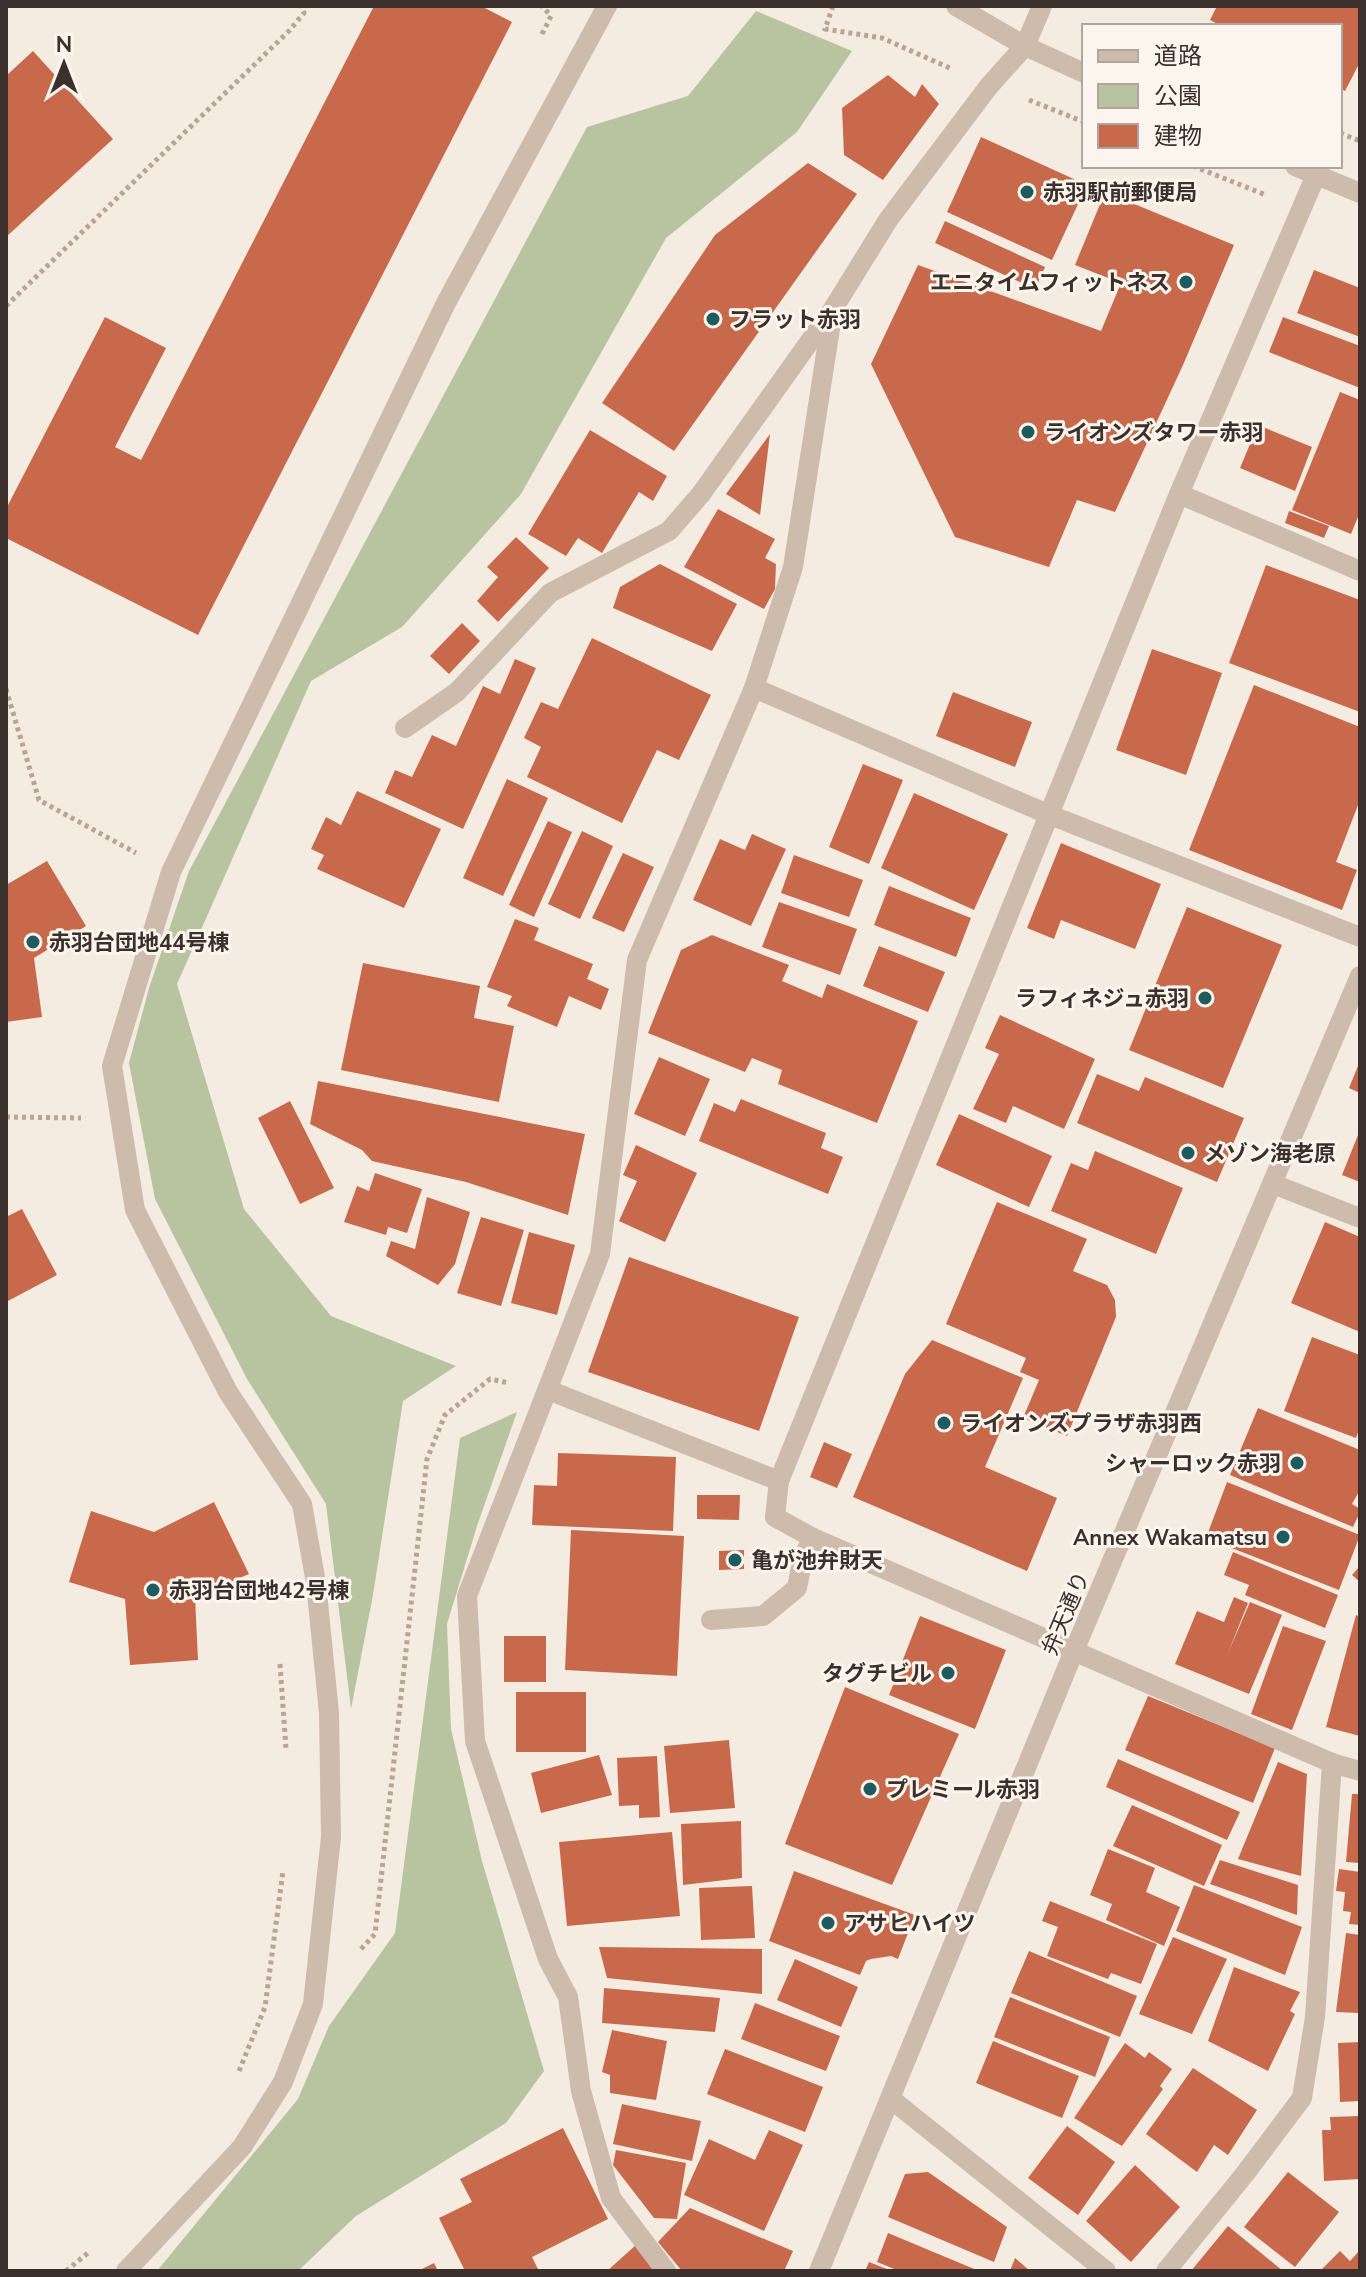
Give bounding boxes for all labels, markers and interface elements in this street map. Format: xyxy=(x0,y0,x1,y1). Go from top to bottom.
north arrow xyxy=(24,24,104,104)
legend xyxy=(1082,24,1342,168)
text: N xyxy=(56,30,72,60)
text: 道路 xyxy=(1154,40,1202,72)
text: 公園 xyxy=(1154,80,1202,112)
text: 建物 xyxy=(1154,120,1202,152)
place label: 赤羽駅前郵便局 xyxy=(1043,178,1197,208)
marker: 赤羽駅前郵便局 xyxy=(1018,183,1036,201)
place label: エニタイムフィットネス xyxy=(930,268,1170,298)
marker: エニタイムフィットネス xyxy=(1177,273,1195,291)
place label: フラット赤羽 xyxy=(729,305,861,335)
marker: フラット赤羽 xyxy=(704,310,722,328)
place label: ライオンズタワー赤羽 xyxy=(1044,418,1264,448)
marker: ライオンズタワー赤羽 xyxy=(1019,423,1037,441)
place label: 赤羽台団地44号棟 xyxy=(49,928,229,958)
marker: 赤羽台団地44号棟 xyxy=(24,933,42,951)
place label: ラフィネジュ赤羽 xyxy=(1015,984,1189,1014)
marker: ラフィネジュ赤羽 xyxy=(1196,989,1214,1007)
place label: メゾン海老原 xyxy=(1204,1139,1336,1169)
marker: メゾン海老原 xyxy=(1179,1144,1197,1162)
place label: ライオンズプラザ赤羽西 xyxy=(960,1409,1202,1439)
marker: ライオンズプラザ赤羽西 xyxy=(935,1414,953,1432)
place label: シャーロック赤羽 xyxy=(1105,1449,1281,1479)
marker: シャーロック赤羽 xyxy=(1288,1454,1306,1472)
place label: Annex Wakamatsu xyxy=(1073,1523,1267,1553)
marker: Annex Wakamatsu xyxy=(1274,1528,1292,1546)
place label: 亀が池弁財天 xyxy=(751,1546,883,1576)
marker: 亀が池弁財天 xyxy=(726,1551,744,1569)
street label: 弁天通り xyxy=(1035,1567,1097,1660)
place label: 赤羽台団地42号棟 xyxy=(169,1576,349,1606)
marker: 赤羽台団地42号棟 xyxy=(144,1581,162,1599)
place label: タグチビル xyxy=(822,1659,932,1689)
marker: タグチビル xyxy=(939,1664,957,1682)
place label: プレミール赤羽 xyxy=(886,1775,1040,1805)
marker: プレミール赤羽 xyxy=(861,1780,879,1798)
place label: アサヒハイツ xyxy=(844,1909,976,1939)
marker: アサヒハイツ xyxy=(819,1914,837,1932)

